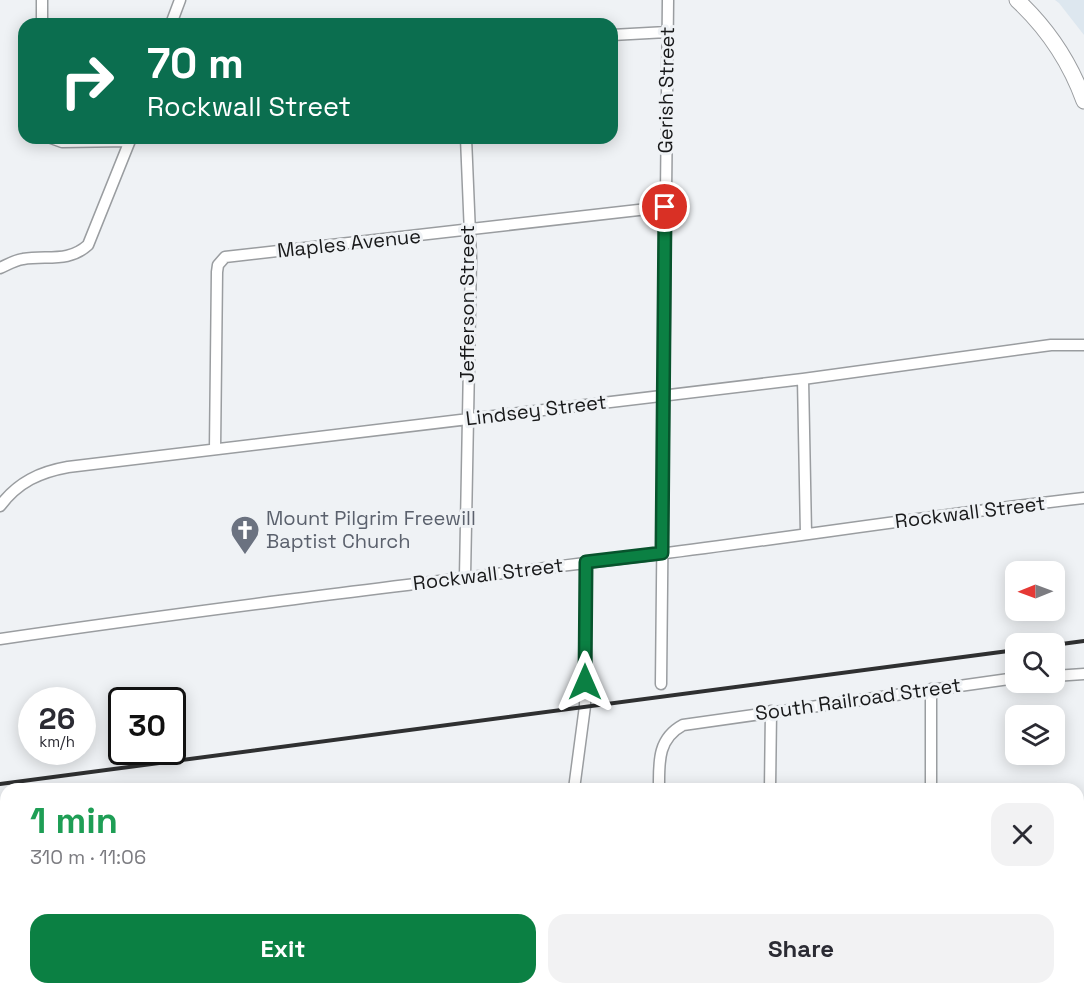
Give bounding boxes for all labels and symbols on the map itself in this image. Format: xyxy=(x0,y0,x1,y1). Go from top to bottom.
street label: Gerish Street xyxy=(652,27,680,153)
pin xyxy=(639,181,690,232)
street label: Maples Avenue xyxy=(276,223,422,263)
street label: Jefferson Street xyxy=(454,225,480,383)
street label: Lindsey Street xyxy=(464,388,608,432)
street label: Rockwall Street xyxy=(893,490,1047,534)
place label: Mount Pilgrim Freewill Baptist Church xyxy=(266,505,476,554)
church icon: Mount Pilgrim Freewill Baptist Church xyxy=(229,514,261,556)
street label: Rockwall Street xyxy=(411,552,565,596)
north arrow xyxy=(1005,561,1065,621)
position arrow xyxy=(553,650,617,714)
street label: South Railroad Street xyxy=(754,672,962,726)
speed limit sign: 30 xyxy=(108,687,186,765)

